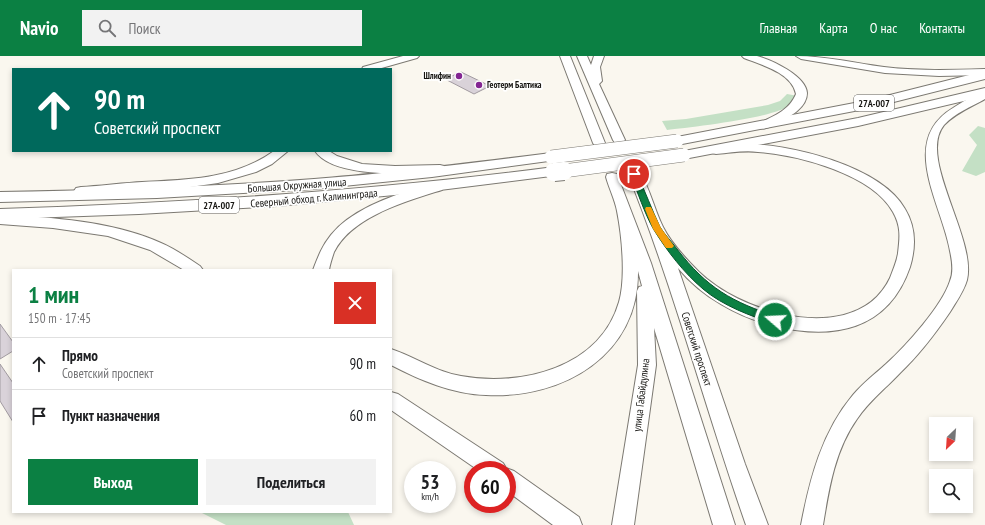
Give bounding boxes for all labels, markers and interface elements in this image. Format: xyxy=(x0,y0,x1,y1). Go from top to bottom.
search box xyxy=(82,10,362,46)
text: Navio xyxy=(20,16,58,40)
icon: search xyxy=(96,17,118,39)
text: Поиск xyxy=(128,19,161,38)
text: Главная xyxy=(759,19,797,37)
text: Карта xyxy=(819,19,848,37)
text: О нас xyxy=(870,19,897,37)
text: Контакты xyxy=(919,19,965,37)
place label: Шлифин xyxy=(423,70,451,81)
marker: Шлифин xyxy=(454,71,464,81)
place label: Геотерм Балтика xyxy=(487,79,542,90)
text: 90 m xyxy=(94,80,145,117)
marker: Геотерм Балтика xyxy=(474,80,484,90)
icon: ahead xyxy=(28,84,80,136)
road number: 27А-007 xyxy=(854,95,894,111)
text: Советский проспект xyxy=(94,116,220,139)
pin xyxy=(617,157,651,191)
icon: arrive xyxy=(623,163,645,185)
street label: Большая Окружная улица xyxy=(247,175,347,195)
street label: Северный обход г. Калининграда xyxy=(250,185,378,211)
road number: 27А-007 xyxy=(199,197,239,213)
text: 1 мин xyxy=(28,279,79,310)
button: close xyxy=(334,282,376,324)
position arrow xyxy=(754,299,796,341)
text: 150 m · 17:45 xyxy=(28,310,91,327)
street label: Советский проспект xyxy=(678,310,716,388)
text: Прямо xyxy=(62,346,98,365)
icon: ahead xyxy=(28,353,50,375)
text: 90 m xyxy=(350,354,376,373)
street label: улица Габайдулина xyxy=(630,358,652,432)
text: Советский проспект xyxy=(62,365,153,382)
icon: arrive xyxy=(28,405,50,427)
text: Пункт назначения xyxy=(62,406,160,425)
text: 60 m xyxy=(350,406,376,425)
north arrow xyxy=(929,417,973,461)
map controls xyxy=(929,417,973,513)
button: Выход xyxy=(28,459,198,505)
button: Поделиться xyxy=(206,459,376,505)
speed limit sign: 60 xyxy=(464,461,516,513)
text: 53 xyxy=(420,469,440,495)
button: search xyxy=(929,469,973,513)
text: km/h xyxy=(421,490,439,503)

